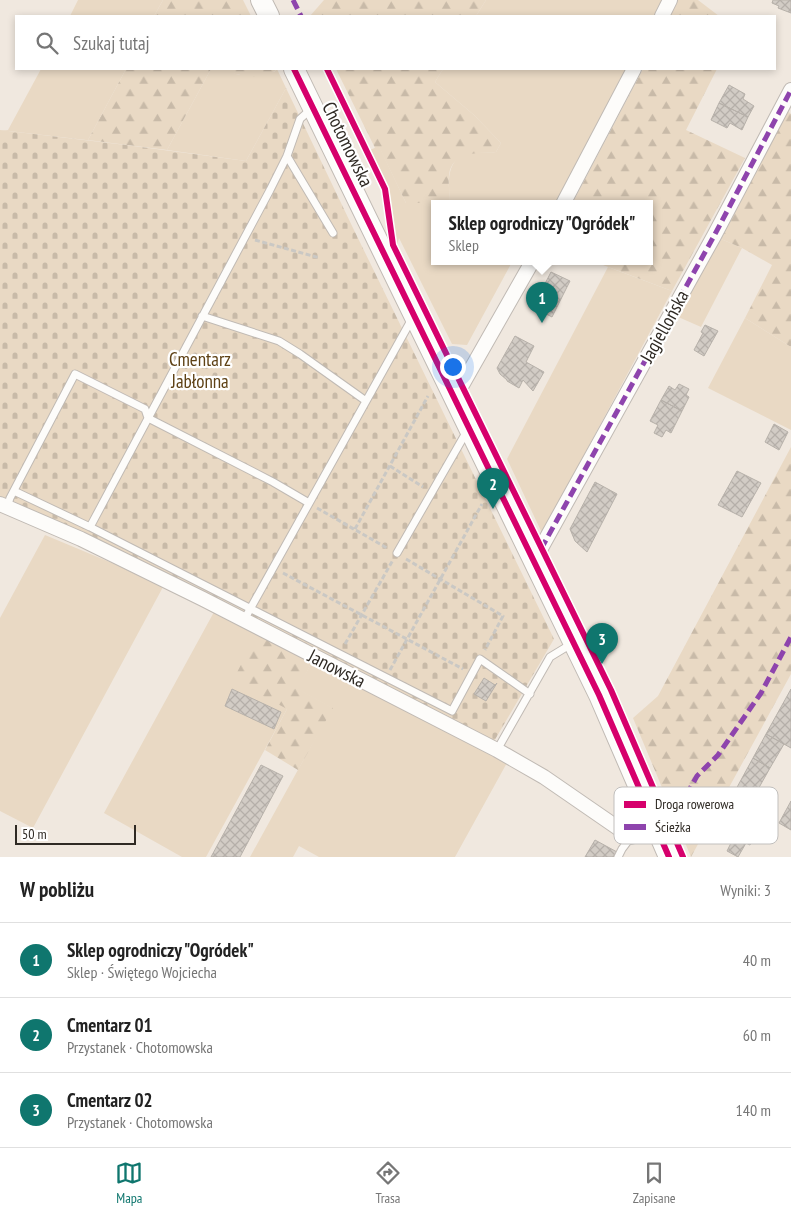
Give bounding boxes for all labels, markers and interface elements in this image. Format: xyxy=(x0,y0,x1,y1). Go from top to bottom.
search box xyxy=(15,15,776,70)
icon: search xyxy=(33,29,61,57)
text: Szukaj tutaj xyxy=(73,31,150,55)
street label: Chotomowska xyxy=(317,98,379,190)
popup xyxy=(431,200,653,265)
text: Sklep ogrodniczy "Ogródek" xyxy=(449,211,635,235)
text: Sklep xyxy=(449,235,479,255)
pin: 1 xyxy=(526,282,558,323)
street label: Jagiellońska xyxy=(634,286,694,367)
park label: Cmentarz Jabłonna xyxy=(169,347,231,393)
your location xyxy=(440,354,466,380)
pin: 2 xyxy=(477,468,509,509)
pin: 3 xyxy=(586,623,618,664)
street label: Janowska xyxy=(303,643,370,693)
legend xyxy=(614,787,778,844)
text: Droga rowerowa xyxy=(655,795,734,813)
text: Ścieżka xyxy=(655,818,691,836)
scale bar xyxy=(15,822,136,845)
text: 50 m xyxy=(22,825,47,843)
text: W pobliżu xyxy=(20,876,94,903)
text: Wyniki: 3 xyxy=(720,880,771,900)
text: Sklep ogrodniczy "Ogródek" xyxy=(67,938,254,962)
text: 1 xyxy=(32,950,40,970)
text: 40 m xyxy=(743,950,771,970)
text: Sklep · Świętego Wojciecha xyxy=(67,962,217,982)
text: Cmentarz 01 xyxy=(67,1013,153,1037)
text: 2 xyxy=(32,1025,40,1045)
text: 60 m xyxy=(743,1025,771,1045)
text: Przystanek · Chotomowska xyxy=(67,1037,213,1057)
text: Cmentarz 02 xyxy=(67,1088,153,1112)
text: 3 xyxy=(32,1100,40,1120)
text: 140 m xyxy=(736,1100,771,1120)
text: Przystanek · Chotomowska xyxy=(67,1112,213,1132)
tab: Mapa xyxy=(115,1159,143,1207)
tab: Trasa xyxy=(374,1159,402,1207)
tab: Zapisane xyxy=(633,1159,676,1207)

